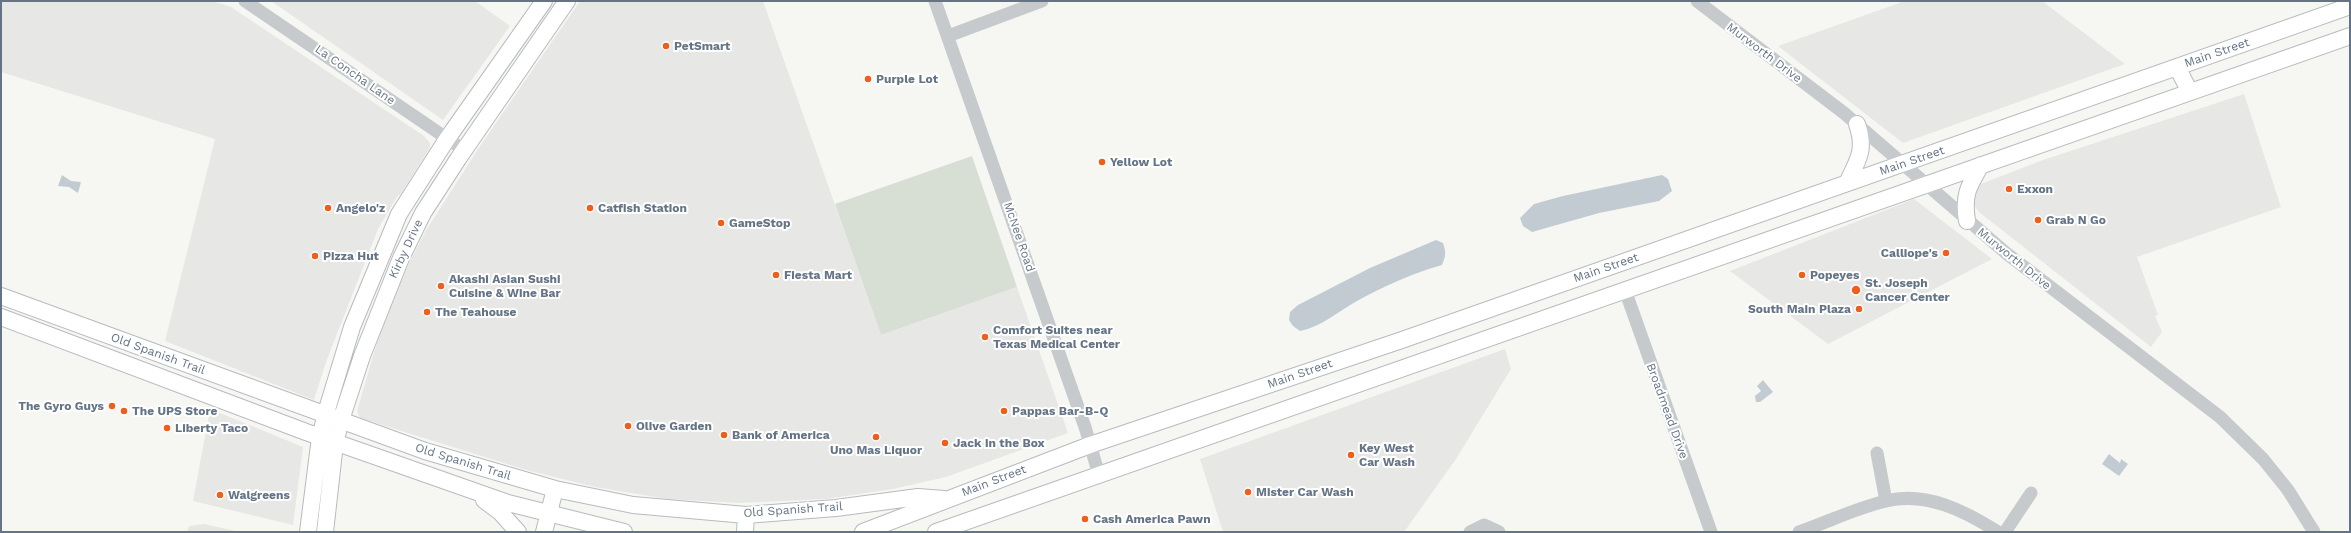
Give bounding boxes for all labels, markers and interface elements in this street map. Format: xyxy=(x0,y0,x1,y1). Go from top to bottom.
street label: Murworth Drive xyxy=(1724,20,1804,86)
street label: Main Street xyxy=(2183,35,2251,71)
place label: PetSmart xyxy=(674,39,730,53)
marker: PetSmart xyxy=(661,41,671,51)
street label: La Concha Lane xyxy=(312,42,398,108)
place label: Purple Lot xyxy=(876,72,938,86)
marker: Purple Lot xyxy=(863,74,873,84)
street label: Main Street xyxy=(1878,143,1946,179)
place label: Yellow Lot xyxy=(1110,155,1172,169)
marker: Yellow Lot xyxy=(1097,157,1107,167)
place label: Exxon xyxy=(2017,182,2053,196)
marker: Exxon xyxy=(2004,184,2014,194)
street label: McNee Road xyxy=(1000,200,1038,274)
place label: Angelo'z xyxy=(336,201,385,215)
place label: Catfish Station xyxy=(598,201,687,215)
marker: Angelo'z xyxy=(323,203,333,213)
marker: Catfish Station xyxy=(585,203,595,213)
place label: Grab N Go xyxy=(2046,213,2106,227)
marker: Grab N Go xyxy=(2033,215,2043,225)
place label: GameStop xyxy=(729,216,791,230)
street label: Kirby Drive xyxy=(386,217,426,281)
marker: GameStop xyxy=(716,218,726,228)
street label: Murworth Drive xyxy=(1974,225,2054,293)
place label: Calliope's xyxy=(1881,246,1938,260)
marker: Calliope's xyxy=(1941,248,1951,258)
place label: Pizza Hut xyxy=(323,249,379,263)
street label: Main Street xyxy=(1572,250,1640,286)
marker: Pizza Hut xyxy=(310,251,320,261)
place label: Fiesta Mart xyxy=(784,268,852,282)
place label: Popeyes xyxy=(1810,268,1859,282)
marker: Fiesta Mart xyxy=(771,270,781,280)
marker: Popeyes xyxy=(1797,270,1807,280)
place label: Akashi Asian Sushi Cuisine & Wine Bar xyxy=(449,272,561,300)
place label: St. Joseph Cancer Center xyxy=(1865,276,1950,304)
marker: Akashi Asian Sushi Cuisine & Wine Bar xyxy=(436,281,446,291)
marker: St. Joseph Cancer Center xyxy=(1850,284,1862,296)
place label: South Main Plaza xyxy=(1748,302,1851,316)
marker: South Main Plaza xyxy=(1854,304,1864,314)
place label: The Teahouse xyxy=(435,305,517,319)
marker: The Teahouse xyxy=(422,307,432,317)
place label: Comfort Suites near Texas Medical Center xyxy=(993,323,1120,351)
street label: Old Spanish Trail xyxy=(109,330,207,378)
marker: Comfort Suites near Texas Medical Center xyxy=(980,332,990,342)
street label: Main Street xyxy=(1266,356,1334,392)
street label: Broadmead Drive xyxy=(1643,361,1691,461)
place label: The Gyro Guys xyxy=(18,399,104,413)
marker: The Gyro Guys xyxy=(107,401,117,411)
place label: The UPS Store xyxy=(132,404,217,418)
place label: Pappas Bar-B-Q xyxy=(1012,404,1108,418)
marker: The UPS Store xyxy=(119,406,129,416)
marker: Pappas Bar-B-Q xyxy=(999,406,1009,416)
place label: Olive Garden xyxy=(636,419,712,433)
place label: Liberty Taco xyxy=(175,421,248,435)
marker: Olive Garden xyxy=(623,421,633,431)
marker: Liberty Taco xyxy=(162,423,172,433)
place label: Bank of America xyxy=(732,428,830,442)
marker: Bank of America xyxy=(719,430,729,440)
marker: Uno Mas Liquor xyxy=(871,432,881,442)
place label: Jack in the Box xyxy=(953,436,1045,450)
marker: Jack in the Box xyxy=(940,438,950,448)
street label: Old Spanish Trail xyxy=(413,441,513,483)
place label: Key West Car Wash xyxy=(1359,441,1415,469)
place label: Uno Mas Liquor xyxy=(830,443,922,457)
marker: Key West Car Wash xyxy=(1346,450,1356,460)
street label: Main Street xyxy=(960,462,1028,500)
place label: Mister Car Wash xyxy=(1256,485,1354,499)
marker: Mister Car Wash xyxy=(1243,487,1253,497)
place label: Walgreens xyxy=(228,488,290,502)
marker: Walgreens xyxy=(215,490,225,500)
street label: Old Spanish Trail xyxy=(743,499,843,521)
place label: Cash America Pawn xyxy=(1093,512,1211,526)
marker: Cash America Pawn xyxy=(1080,514,1090,524)

